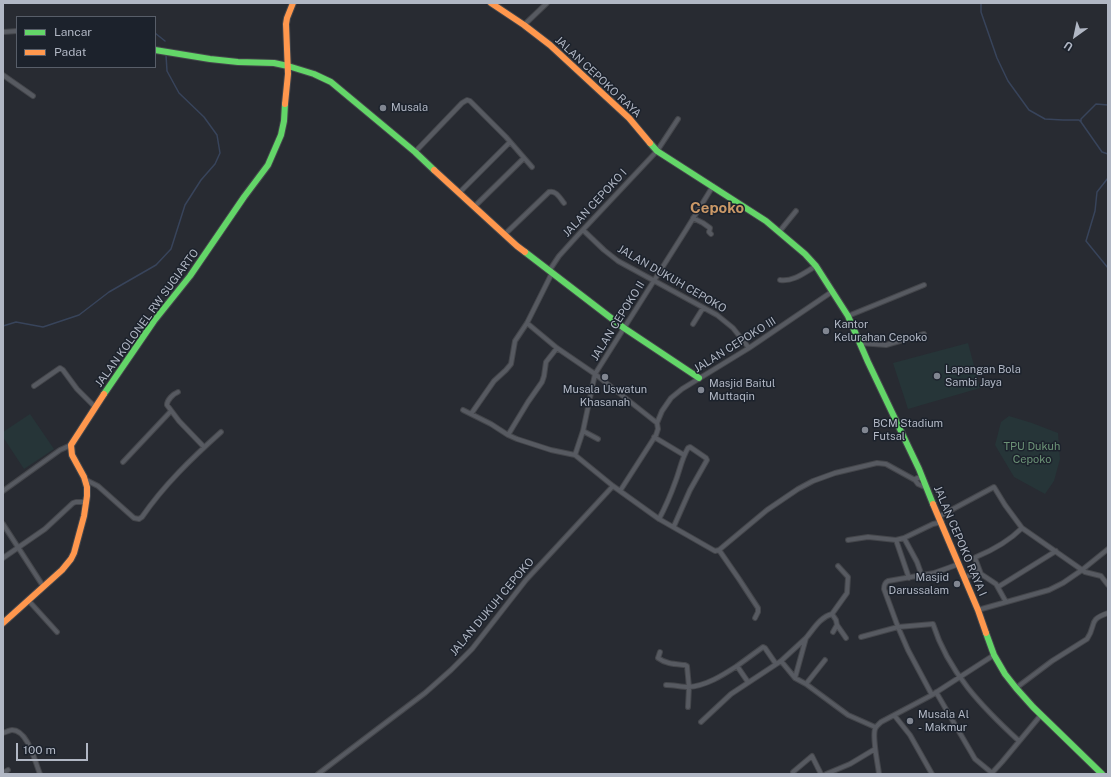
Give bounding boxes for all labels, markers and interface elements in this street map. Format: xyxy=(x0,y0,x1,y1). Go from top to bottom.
legend xyxy=(16,16,156,68)
north arrow xyxy=(1055,16,1095,56)
text: Lancar xyxy=(54,25,92,39)
street label: JALAN CEPOKO RAYA xyxy=(552,34,644,120)
text: U xyxy=(1062,39,1075,53)
text: Padat xyxy=(54,45,86,59)
place label: Musala xyxy=(391,101,428,115)
marker: Musala xyxy=(378,103,388,113)
street label: JALAN CEPOKO I xyxy=(560,166,630,240)
district label: Cepoko xyxy=(690,199,744,217)
street label: JALAN DUKUH CEPOKO xyxy=(615,242,729,316)
street label: JALAN KOLONEL RW SUGIARTO xyxy=(93,246,201,390)
street label: JALAN CEPOKO II xyxy=(588,279,648,363)
street label: JALAN CEPOKO III xyxy=(692,314,778,376)
place label: Kantor Kelurahan Cepoko xyxy=(834,318,927,344)
marker: Kantor Kelurahan Cepoko xyxy=(821,326,831,336)
place label: Lapangan Bola Sambi Jaya xyxy=(945,363,1021,389)
marker: Lapangan Bola Sambi Jaya xyxy=(932,371,942,381)
marker: Musala Uswatun Khasanah xyxy=(600,372,610,382)
place label: Masjid Baitul Muttaqin xyxy=(709,377,775,403)
place label: Musala Uswatun Khasanah xyxy=(563,383,647,409)
marker: Masjid Baitul Muttaqin xyxy=(696,385,706,395)
place label: BCM Stadium Futsal xyxy=(873,417,943,443)
marker: BCM Stadium Futsal xyxy=(860,425,870,435)
park label: TPU Dukuh Cepoko xyxy=(1004,440,1060,466)
street label: JALAN CEPOKO RAYA I xyxy=(931,484,989,598)
street label: JALAN DUKUH CEPOKO xyxy=(447,555,537,659)
place label: Masjid Darussalam xyxy=(889,571,949,597)
marker: Masjid Darussalam xyxy=(952,579,962,589)
place label: Musala Al - Makmur xyxy=(918,708,969,734)
marker: Musala Al - Makmur xyxy=(905,716,915,726)
scale bar xyxy=(18,735,90,761)
text: 100 m xyxy=(23,743,56,757)

